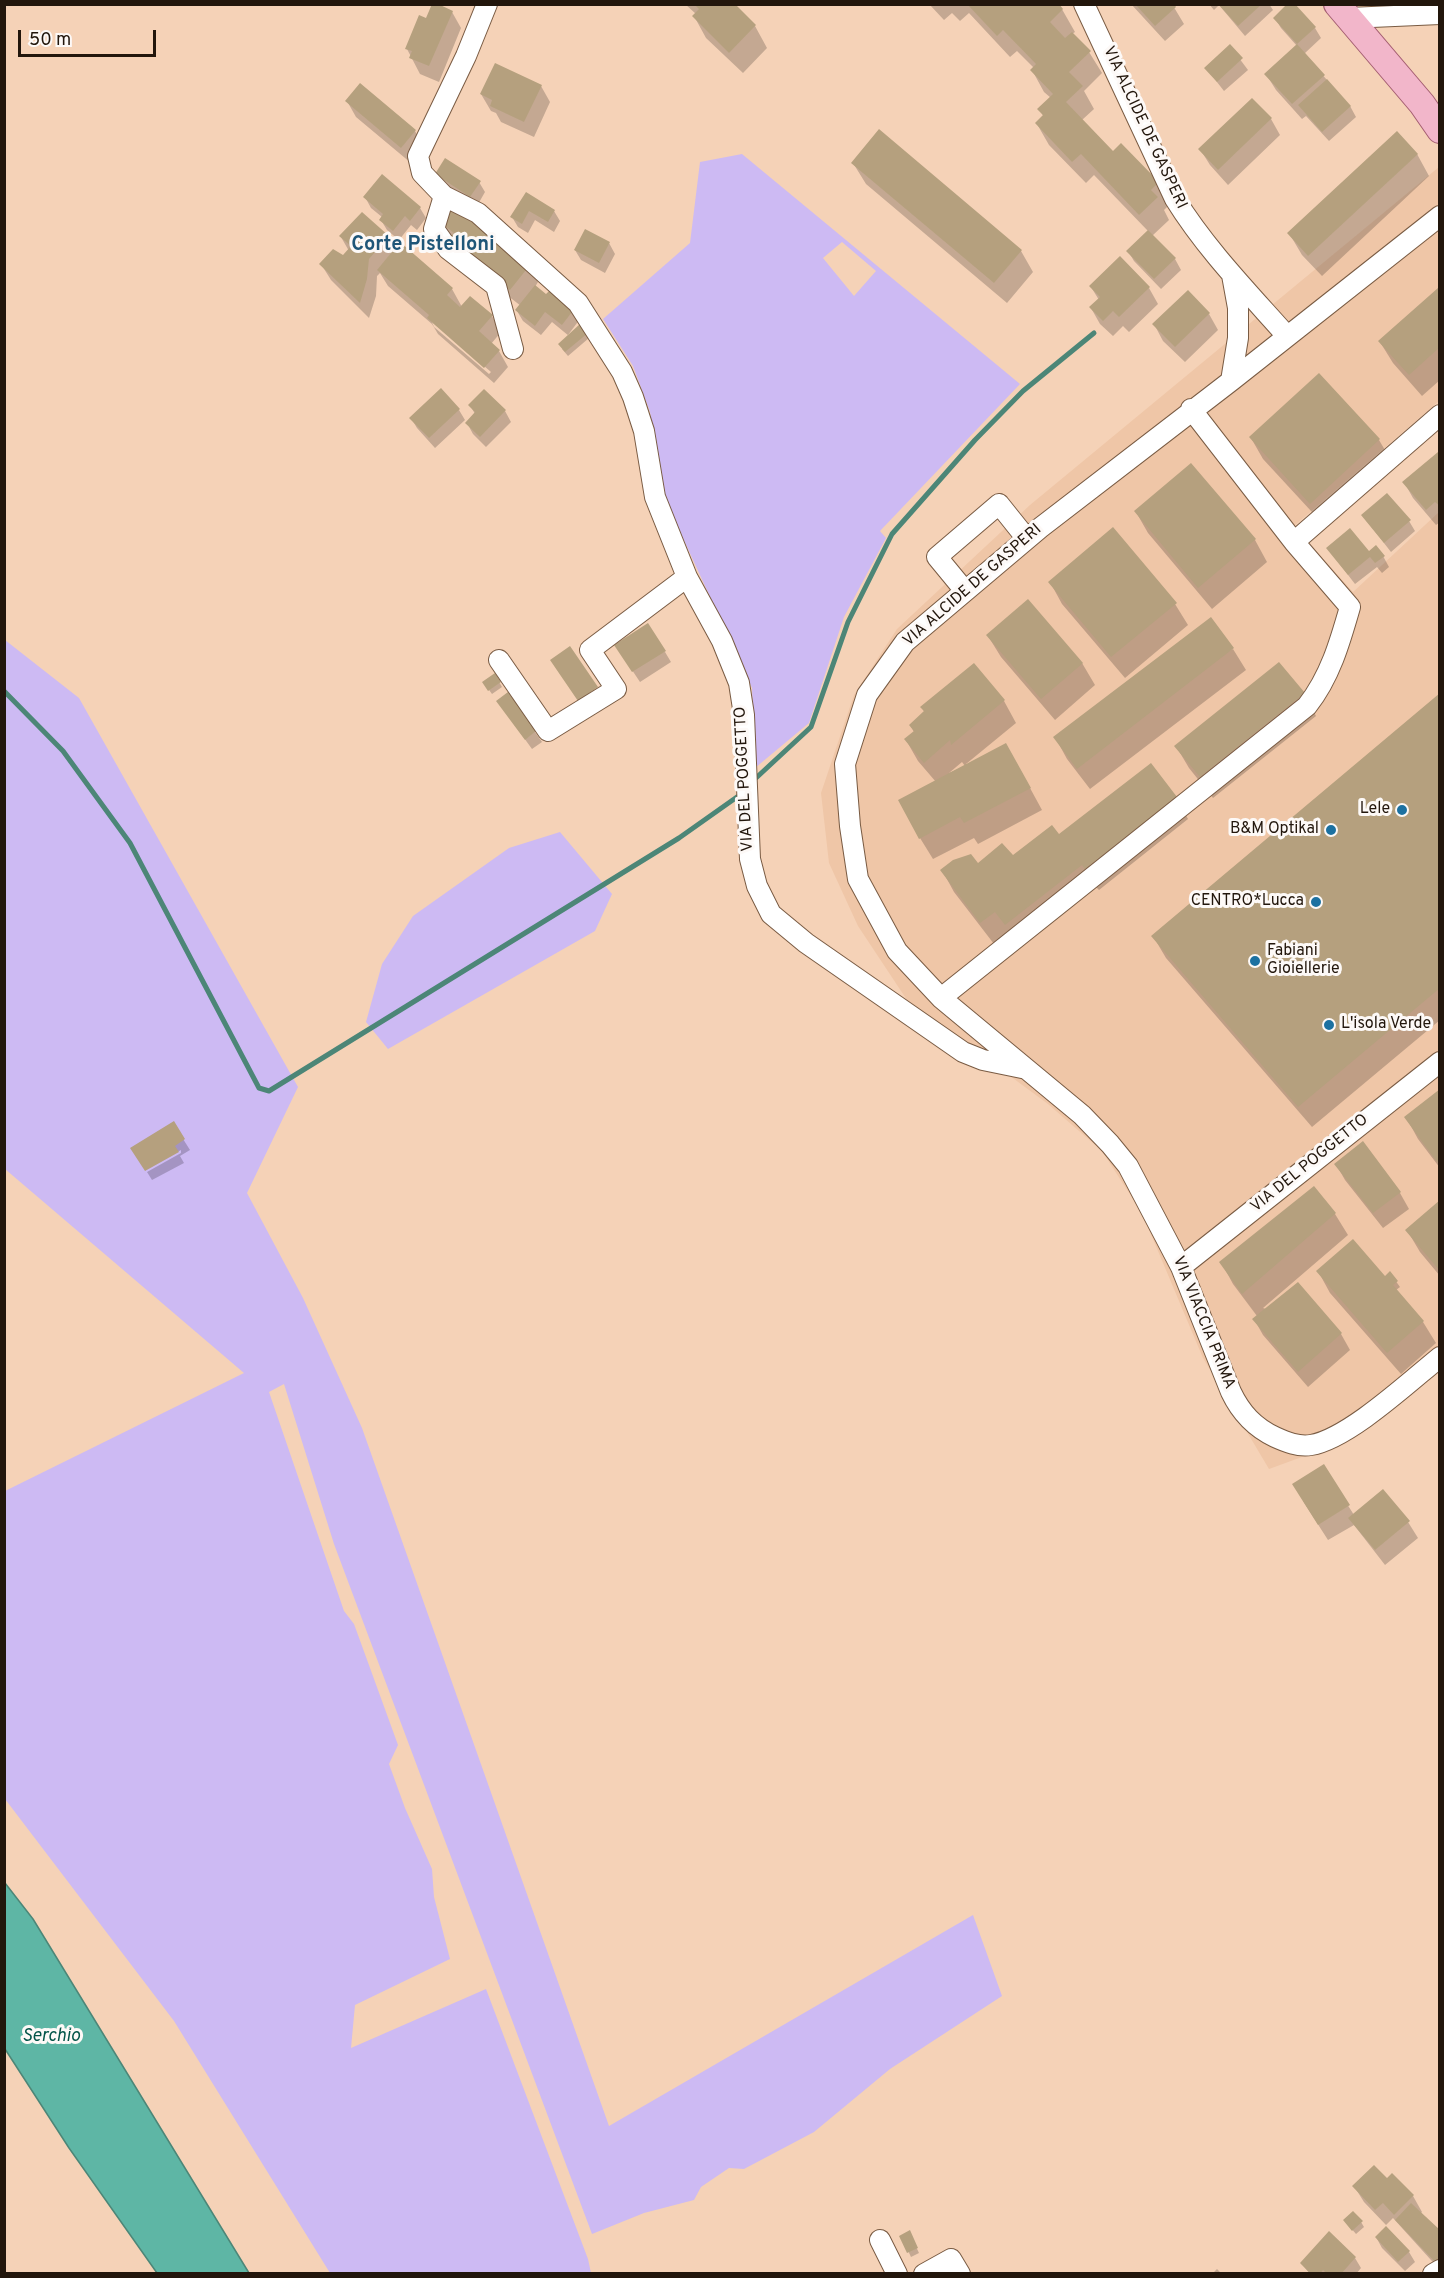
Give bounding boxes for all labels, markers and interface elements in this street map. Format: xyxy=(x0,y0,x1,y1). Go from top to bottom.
scale bar xyxy=(21,18,159,56)
text: 50 m xyxy=(29,29,71,52)
street label: VIA ALCIDE DE GASPERI xyxy=(1098,44,1190,212)
district label: Corte Pistelloni xyxy=(351,234,495,258)
street label: VIA ALCIDE DE GASPERI xyxy=(900,521,1046,651)
street label: VIA DEL POGGETTO xyxy=(732,706,758,852)
place label: Lele xyxy=(1360,800,1390,820)
marker: Lele xyxy=(1395,803,1409,817)
place label: B&M Optikal xyxy=(1230,820,1319,840)
marker: B&M Optikal xyxy=(1324,823,1338,837)
place label: CENTRO*Lucca xyxy=(1191,892,1304,912)
marker: CENTRO*Lucca xyxy=(1309,895,1323,909)
place label: Fabiani Gioiellerie xyxy=(1267,942,1340,980)
marker: Fabiani Gioiellerie xyxy=(1248,954,1262,968)
place label: L'isola Verde xyxy=(1341,1015,1431,1035)
marker: L'isola Verde xyxy=(1322,1018,1336,1032)
street label: VIA DEL POGGETTO xyxy=(1247,1111,1373,1217)
street label: VIA VIACCIA PRIMA xyxy=(1168,1254,1238,1392)
water label: Serchio xyxy=(22,2026,80,2048)

